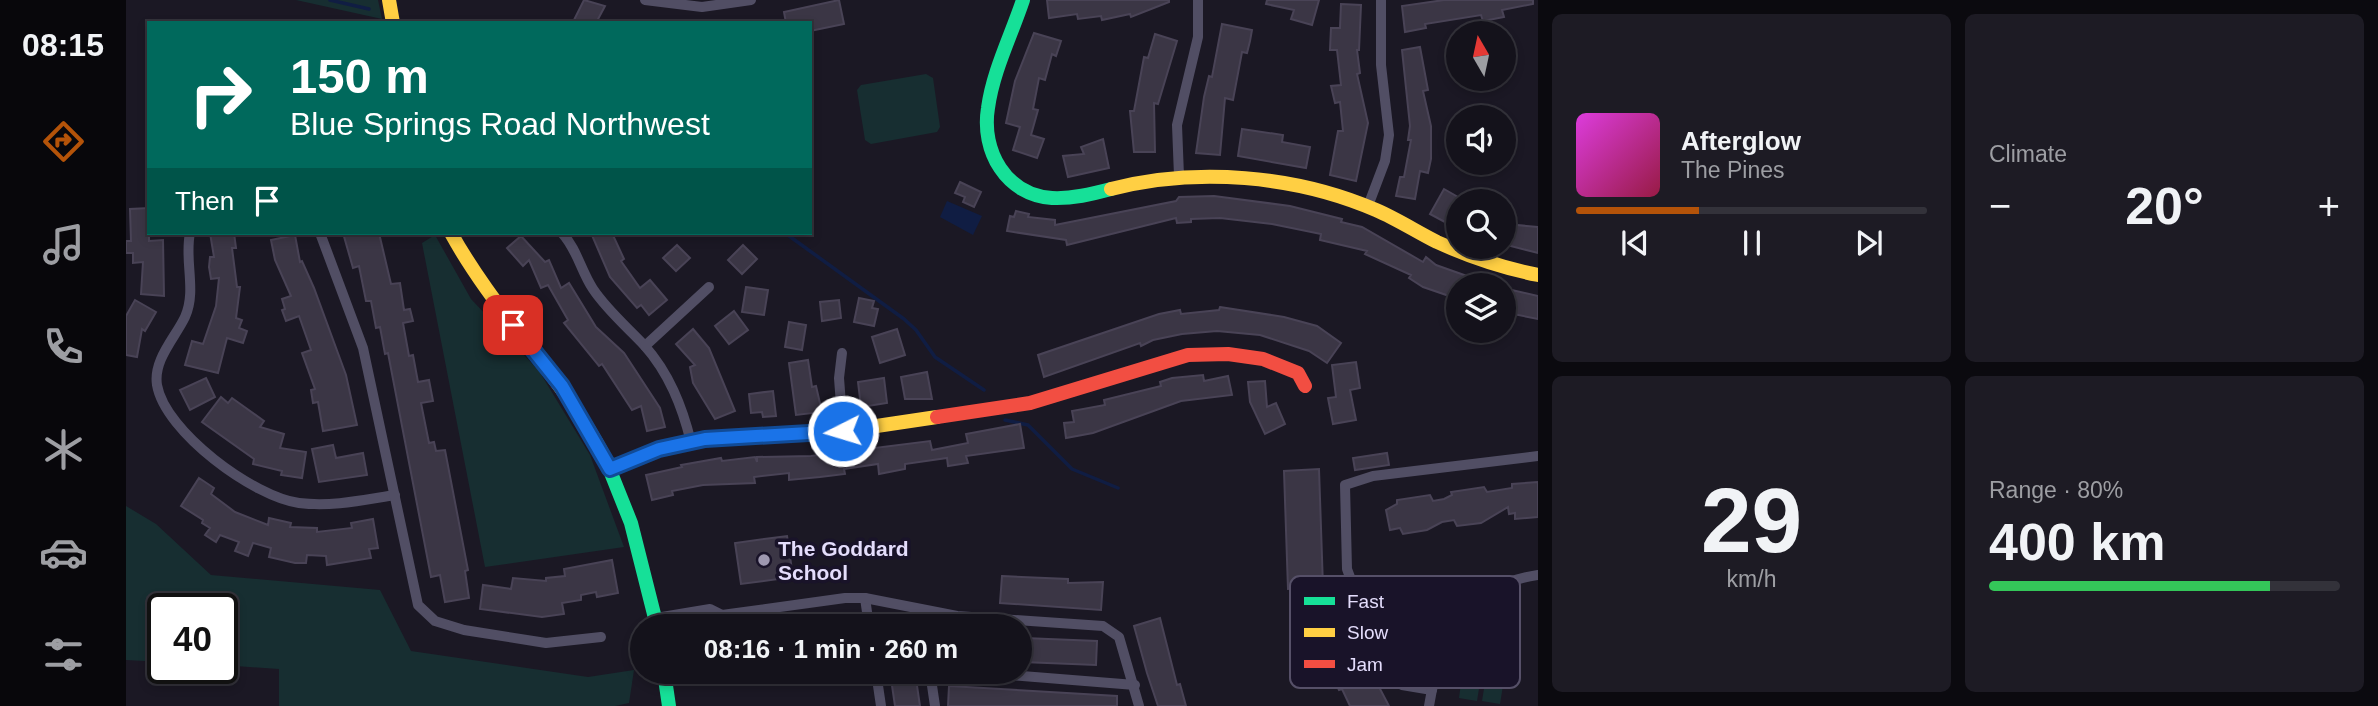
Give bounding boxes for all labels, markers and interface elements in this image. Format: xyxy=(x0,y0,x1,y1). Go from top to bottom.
north arrow xyxy=(1446,21,1516,91)
map controls xyxy=(1446,21,1516,343)
text: 08:15 xyxy=(22,27,104,63)
icon: right xyxy=(175,49,266,140)
text: 150 m xyxy=(290,49,429,103)
button: sound xyxy=(1446,105,1516,175)
text: Blue Springs Road Northwest xyxy=(290,106,710,142)
icon: directions xyxy=(39,117,88,166)
text: Afterglow xyxy=(1681,126,1801,156)
text: Climate xyxy=(1989,141,2067,167)
text: The Pines xyxy=(1681,157,1785,183)
text: 20° xyxy=(2125,177,2204,235)
icon: arrive xyxy=(248,182,286,220)
text: − xyxy=(1989,185,2011,227)
text: + xyxy=(2318,185,2340,227)
text: Then xyxy=(175,186,234,216)
button: search xyxy=(1446,189,1516,259)
icon: music xyxy=(39,220,88,269)
icon: previous xyxy=(1616,224,1654,262)
icon: pause xyxy=(1733,224,1771,262)
icon: next xyxy=(1850,224,1888,262)
button: layers xyxy=(1446,273,1516,343)
pin xyxy=(483,295,543,355)
icon: arrive xyxy=(494,306,532,344)
icon: phone xyxy=(39,322,88,371)
position arrow xyxy=(806,394,880,468)
icon: climate xyxy=(39,425,88,474)
text: 29 xyxy=(1701,470,1802,571)
text: Range · 80% xyxy=(1989,477,2123,503)
text: 400 km xyxy=(1989,513,2165,571)
icon: car xyxy=(39,528,88,577)
place label: The Goddard School xyxy=(778,537,909,584)
marker: The Goddard School xyxy=(756,552,772,568)
text: km/h xyxy=(1727,566,1776,592)
legend xyxy=(1290,576,1520,688)
text: Fast xyxy=(1347,591,1385,612)
speed limit sign: 40 xyxy=(147,593,238,684)
text: Slow xyxy=(1347,622,1388,643)
icon: filters xyxy=(39,630,88,679)
text: 08:16 · 1 min · 260 m xyxy=(704,634,958,664)
text: Jam xyxy=(1347,654,1383,675)

